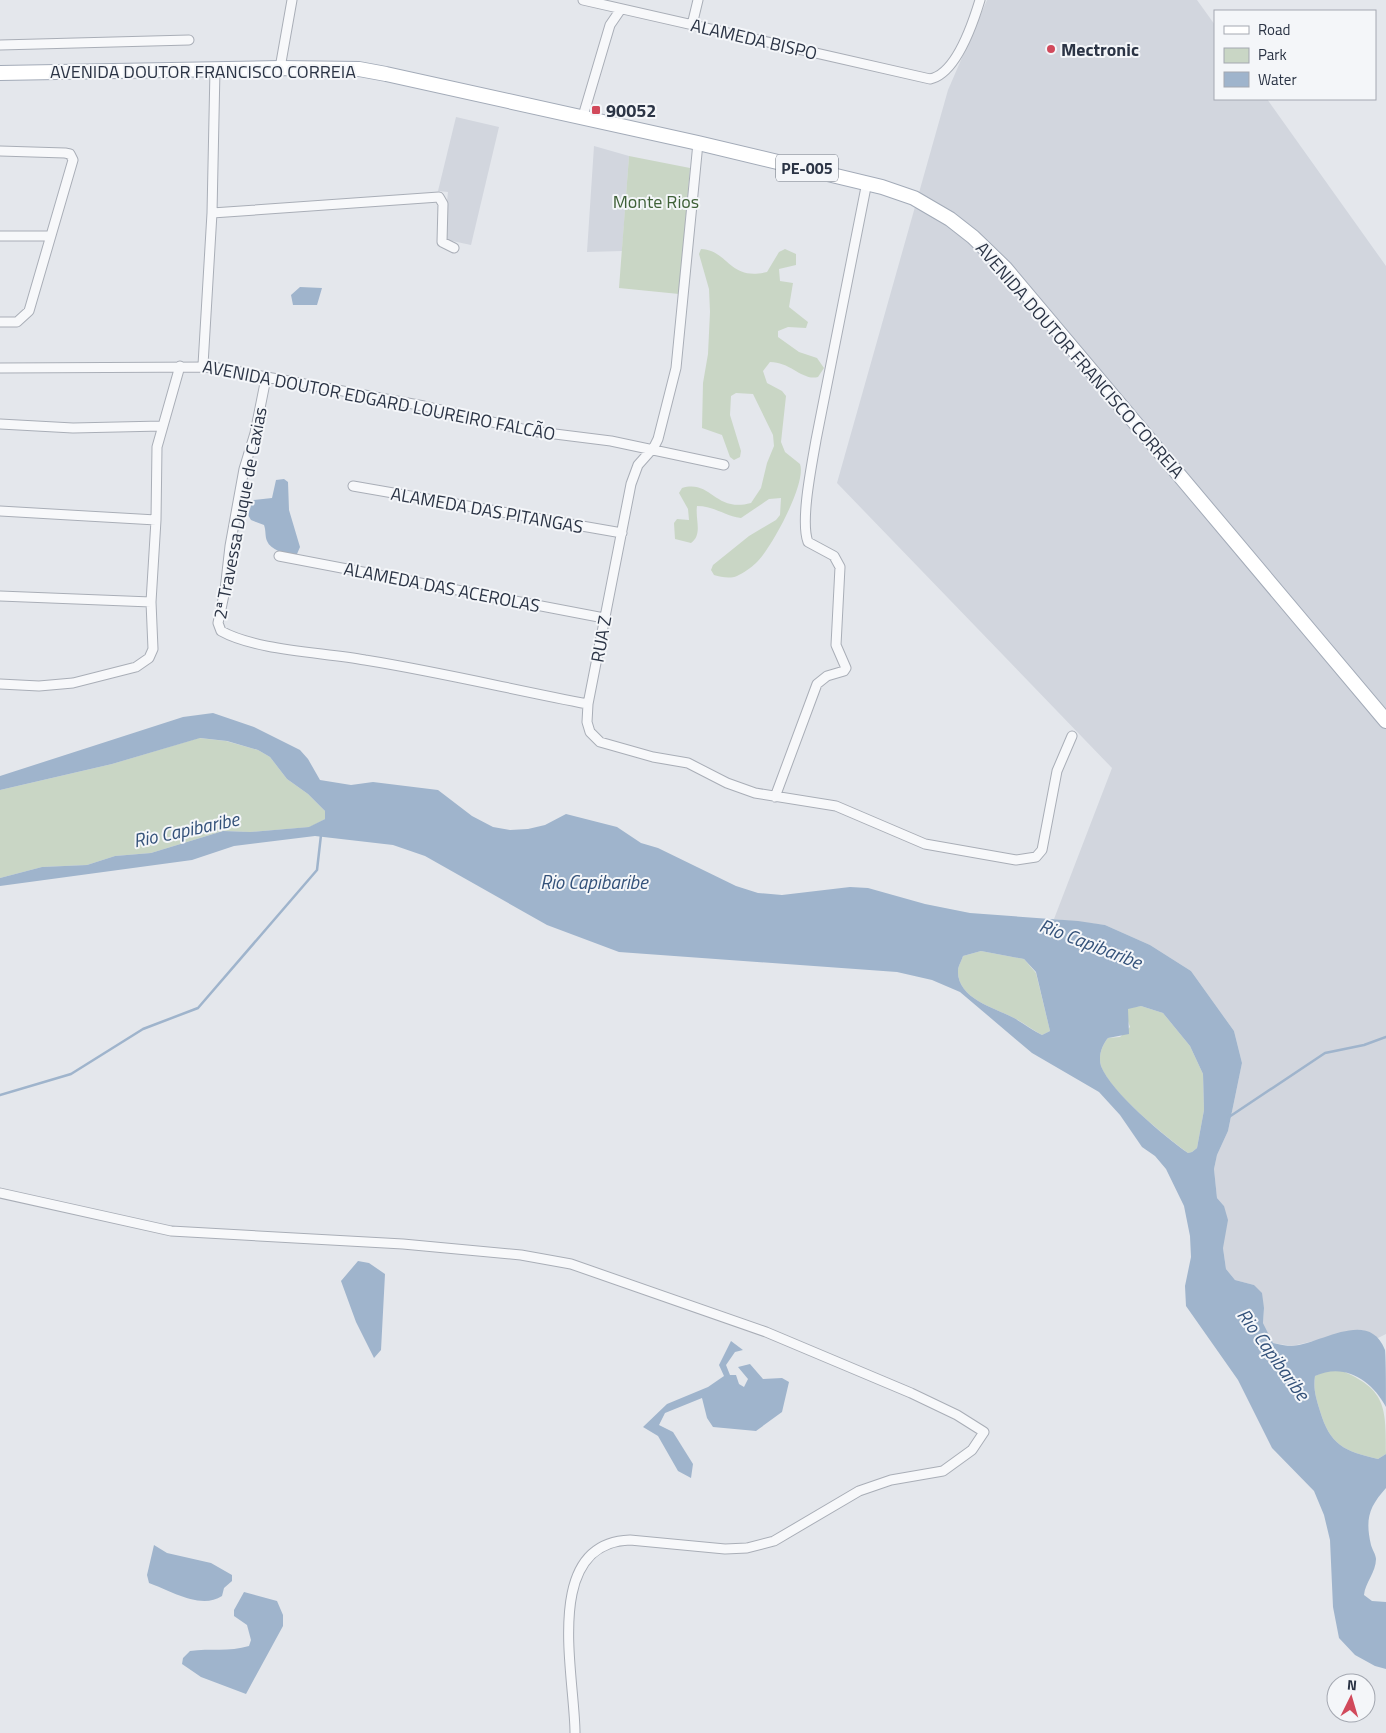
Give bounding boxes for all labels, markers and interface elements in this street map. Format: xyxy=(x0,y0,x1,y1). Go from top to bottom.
legend xyxy=(1214,10,1376,100)
street label: ALAMEDA BISPO xyxy=(688,11,820,67)
text: Road xyxy=(1258,18,1290,41)
place label: Mectronic xyxy=(1061,36,1139,63)
marker: Mectronic xyxy=(1045,43,1057,55)
text: Park xyxy=(1258,43,1287,66)
street label: AVENIDA DOUTOR FRANCISCO CORREIA xyxy=(50,58,356,85)
text: Water xyxy=(1258,68,1297,91)
place label: 90052 xyxy=(606,97,656,124)
marker: 90052 xyxy=(590,104,602,116)
road number: PE-005 xyxy=(776,154,838,182)
park label: Monte Rios xyxy=(613,188,699,215)
street label: AVENIDA DOUTOR FRANCISCO CORREIA xyxy=(969,236,1191,484)
street label: AVENIDA DOUTOR EDGARD LOUREIRO FALCÃO xyxy=(200,353,558,447)
street label: 2ª Travessa Duque de Caxias xyxy=(206,405,274,621)
street label: ALAMEDA DAS PITANGAS xyxy=(389,480,585,540)
street label: ALAMEDA DAS ACEROLAS xyxy=(342,555,542,619)
street label: RUA Z xyxy=(584,614,618,664)
water label: Rio Capibaribe xyxy=(130,803,243,854)
water label: Rio Capibaribe xyxy=(540,867,649,896)
water label: Rio Capibaribe xyxy=(1036,910,1148,976)
water label: Rio Capibaribe xyxy=(1231,1302,1318,1407)
north arrow xyxy=(1326,1673,1376,1723)
text: N xyxy=(1346,1674,1358,1695)

